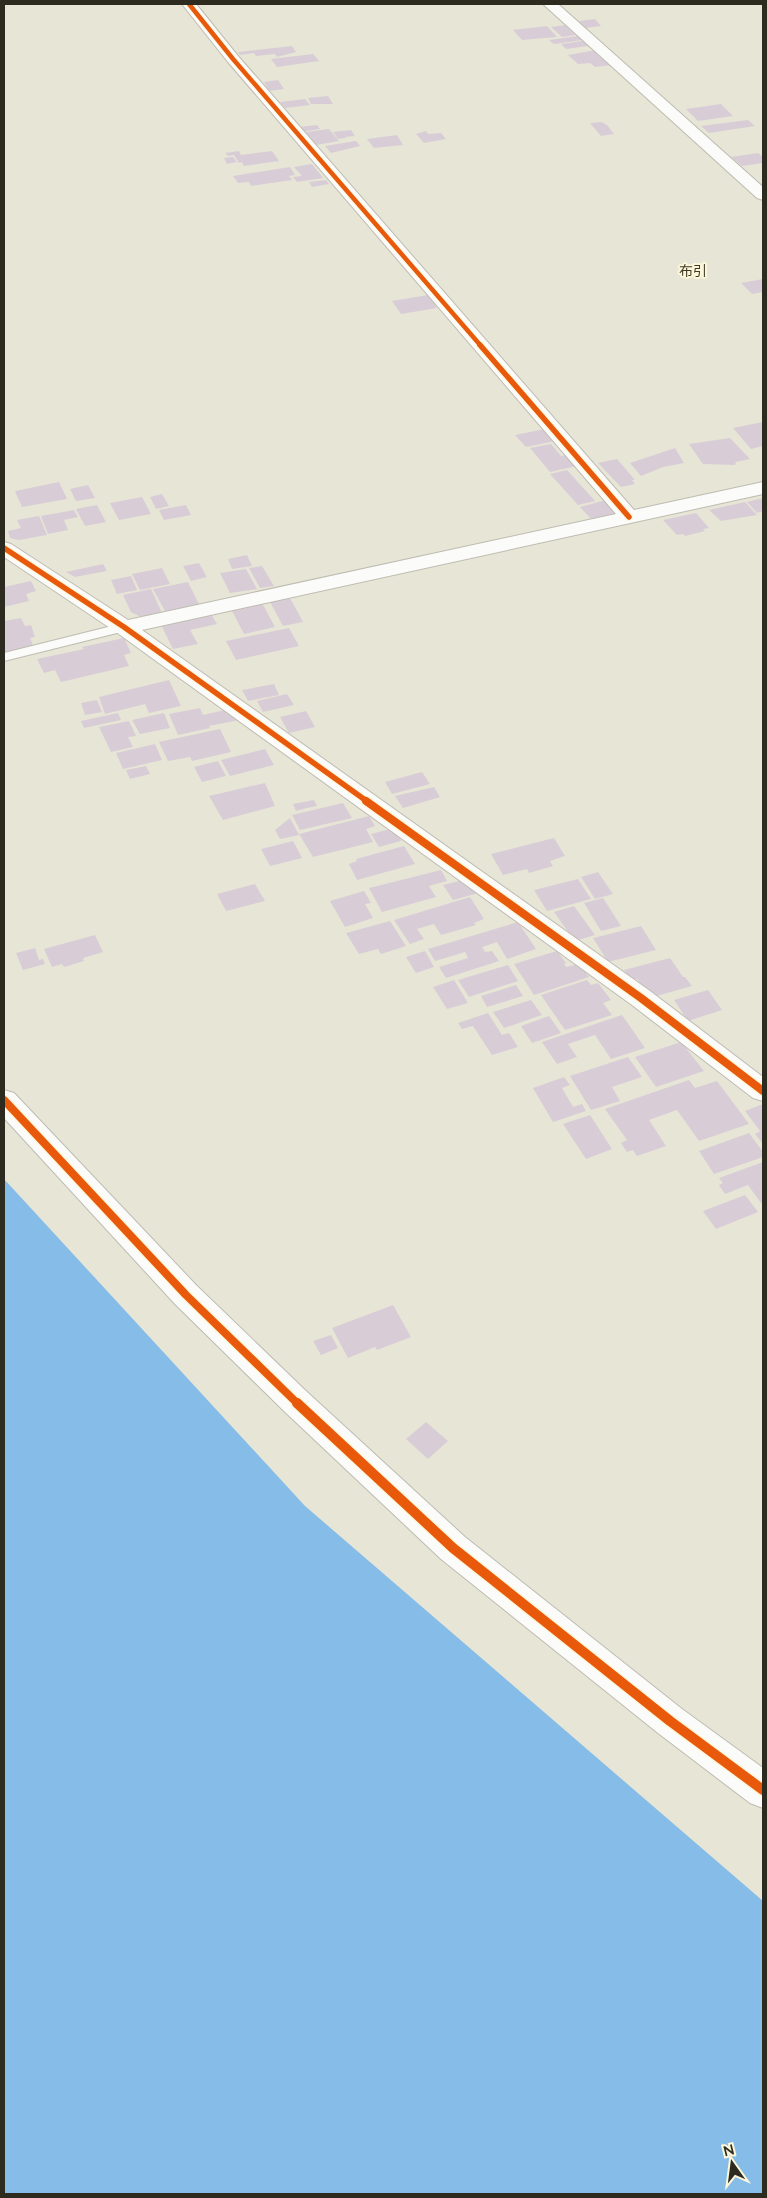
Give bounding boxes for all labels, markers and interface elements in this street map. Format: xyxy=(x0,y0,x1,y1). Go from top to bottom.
district label: 布引 xyxy=(679,262,707,279)
north arrow xyxy=(707,2138,757,2188)
text: N xyxy=(721,2140,736,2159)

